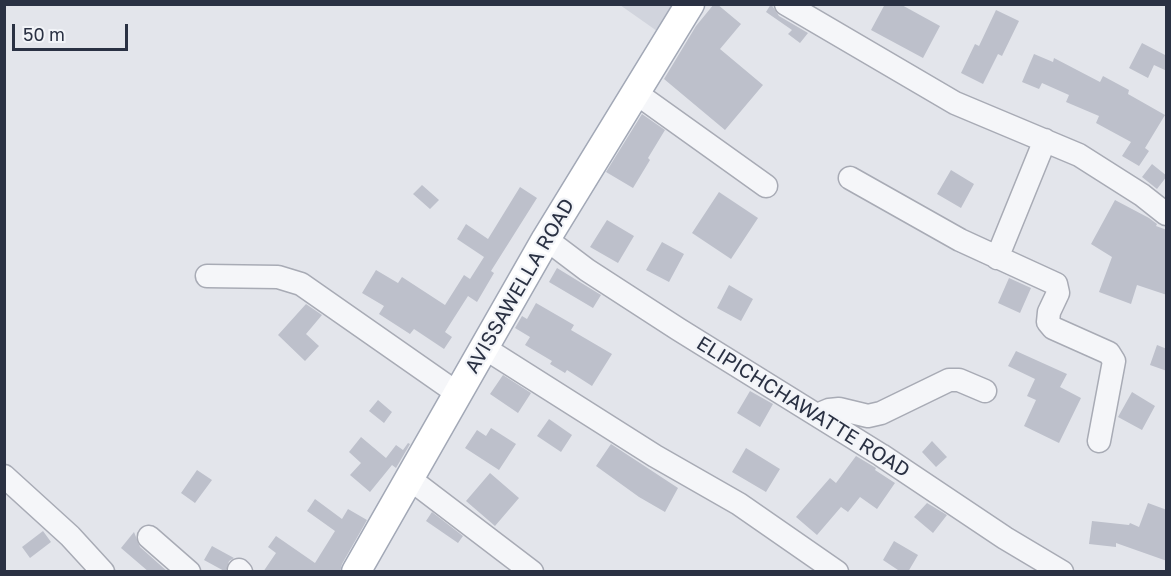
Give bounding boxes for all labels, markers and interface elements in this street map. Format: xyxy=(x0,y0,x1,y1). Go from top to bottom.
scale bar xyxy=(15,12,130,50)
text: 50 m xyxy=(23,23,65,45)
street label: AVISSAWELLA ROAD xyxy=(460,194,580,378)
street label: ELIPICHCHAWATTE ROAD xyxy=(692,331,914,483)

